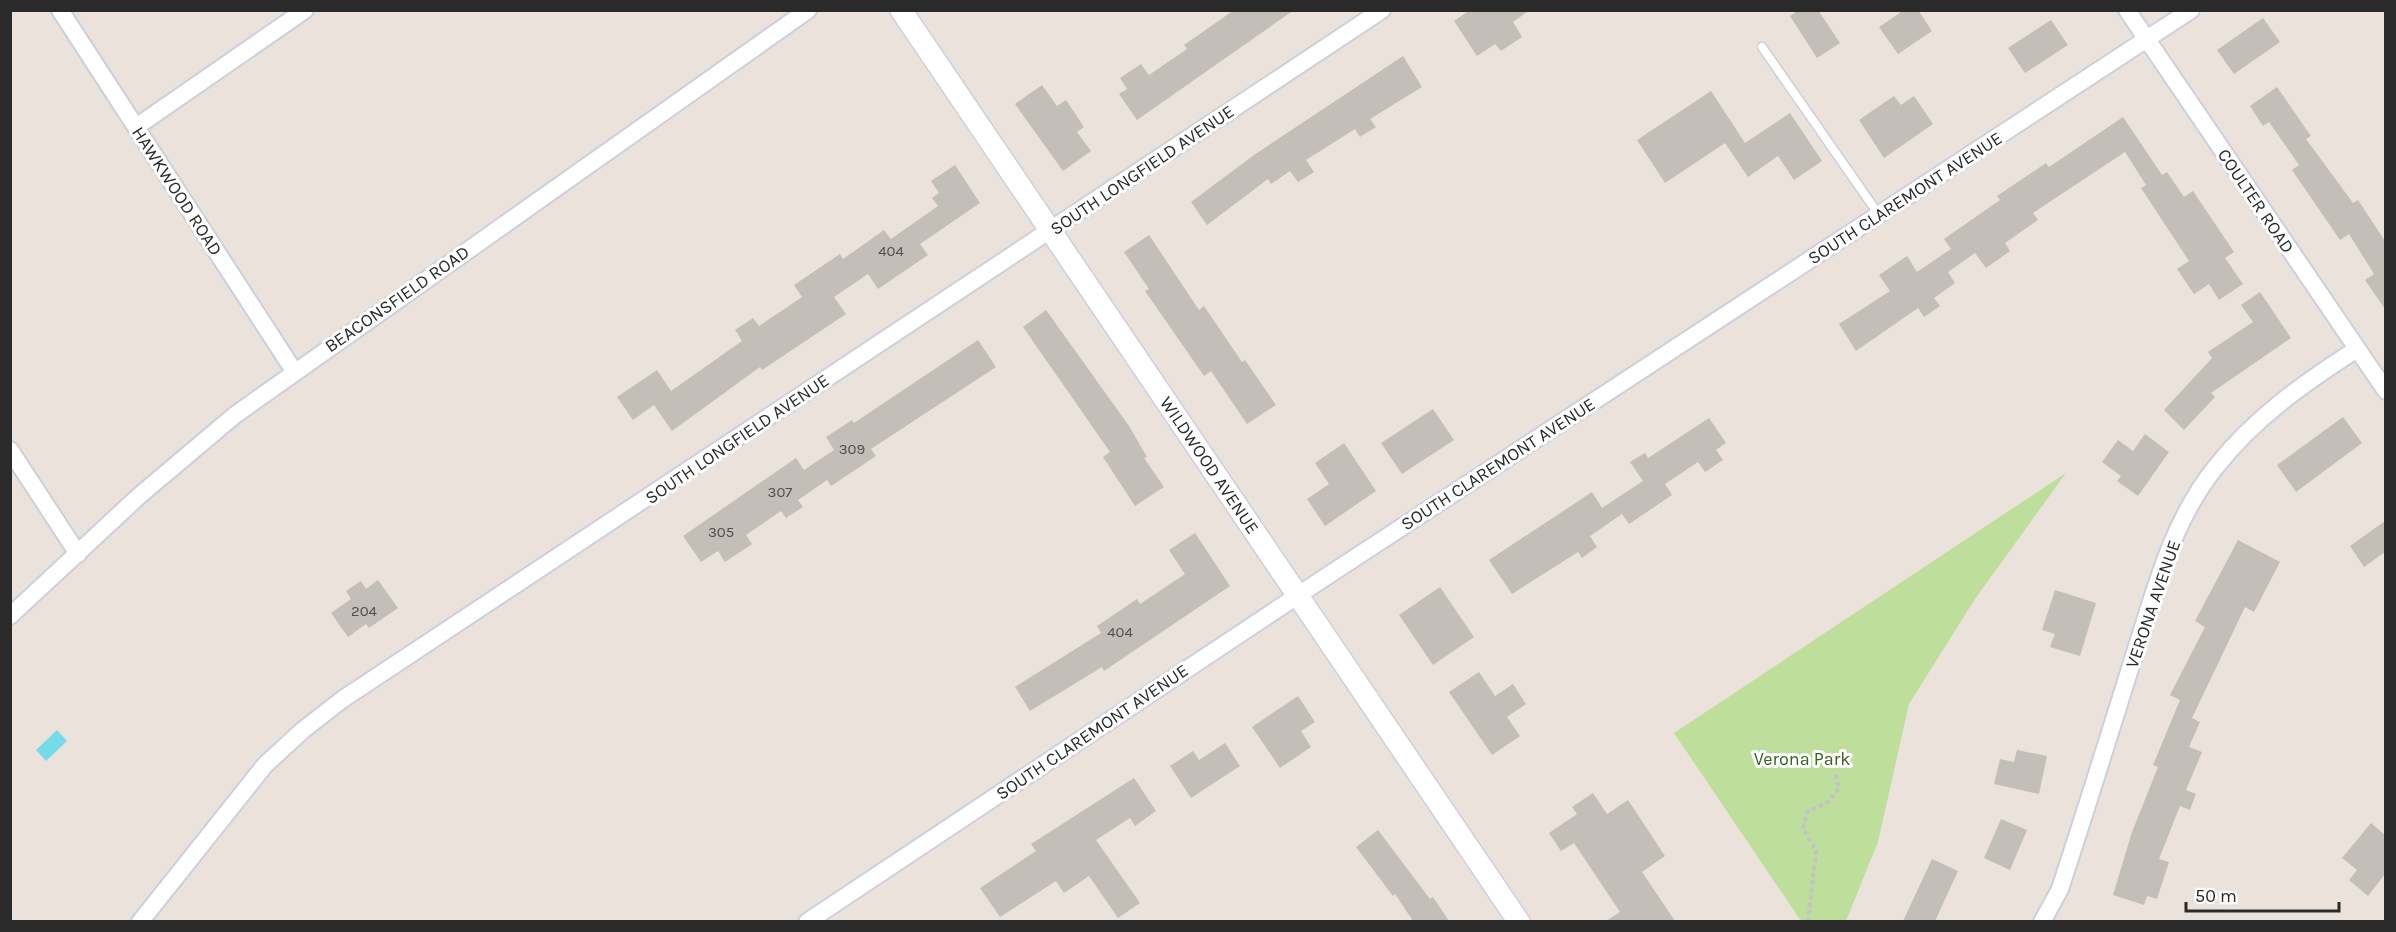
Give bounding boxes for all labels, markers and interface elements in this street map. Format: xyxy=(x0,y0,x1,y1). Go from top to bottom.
street label: SOUTH LONGFIELD AVENUE xyxy=(1046,100,1238,240)
street label: HAWKWOOD ROAD xyxy=(127,122,227,260)
street label: SOUTH CLAREMONT AVENUE xyxy=(1804,127,2006,269)
street label: COULTER ROAD xyxy=(2213,145,2299,257)
street label: BEACONSFIELD ROAD xyxy=(320,241,474,357)
house number: 404 xyxy=(878,242,904,260)
street label: SOUTH LONGFIELD AVENUE xyxy=(641,369,833,509)
street label: WILDWOOD AVENUE xyxy=(1155,392,1264,538)
street label: SOUTH CLAREMONT AVENUE xyxy=(1397,393,1599,535)
house number: 309 xyxy=(839,440,865,458)
house number: 307 xyxy=(768,483,792,501)
house number: 305 xyxy=(708,523,734,541)
street label: VERONA AVENUE xyxy=(2121,537,2185,671)
house number: 204 xyxy=(351,602,378,620)
house number: 404 xyxy=(1107,623,1133,641)
street label: SOUTH CLAREMONT AVENUE xyxy=(992,659,1192,805)
park label: Verona Park xyxy=(1754,748,1850,770)
scale bar xyxy=(2186,875,2339,913)
text: 50 m xyxy=(2195,885,2237,907)

